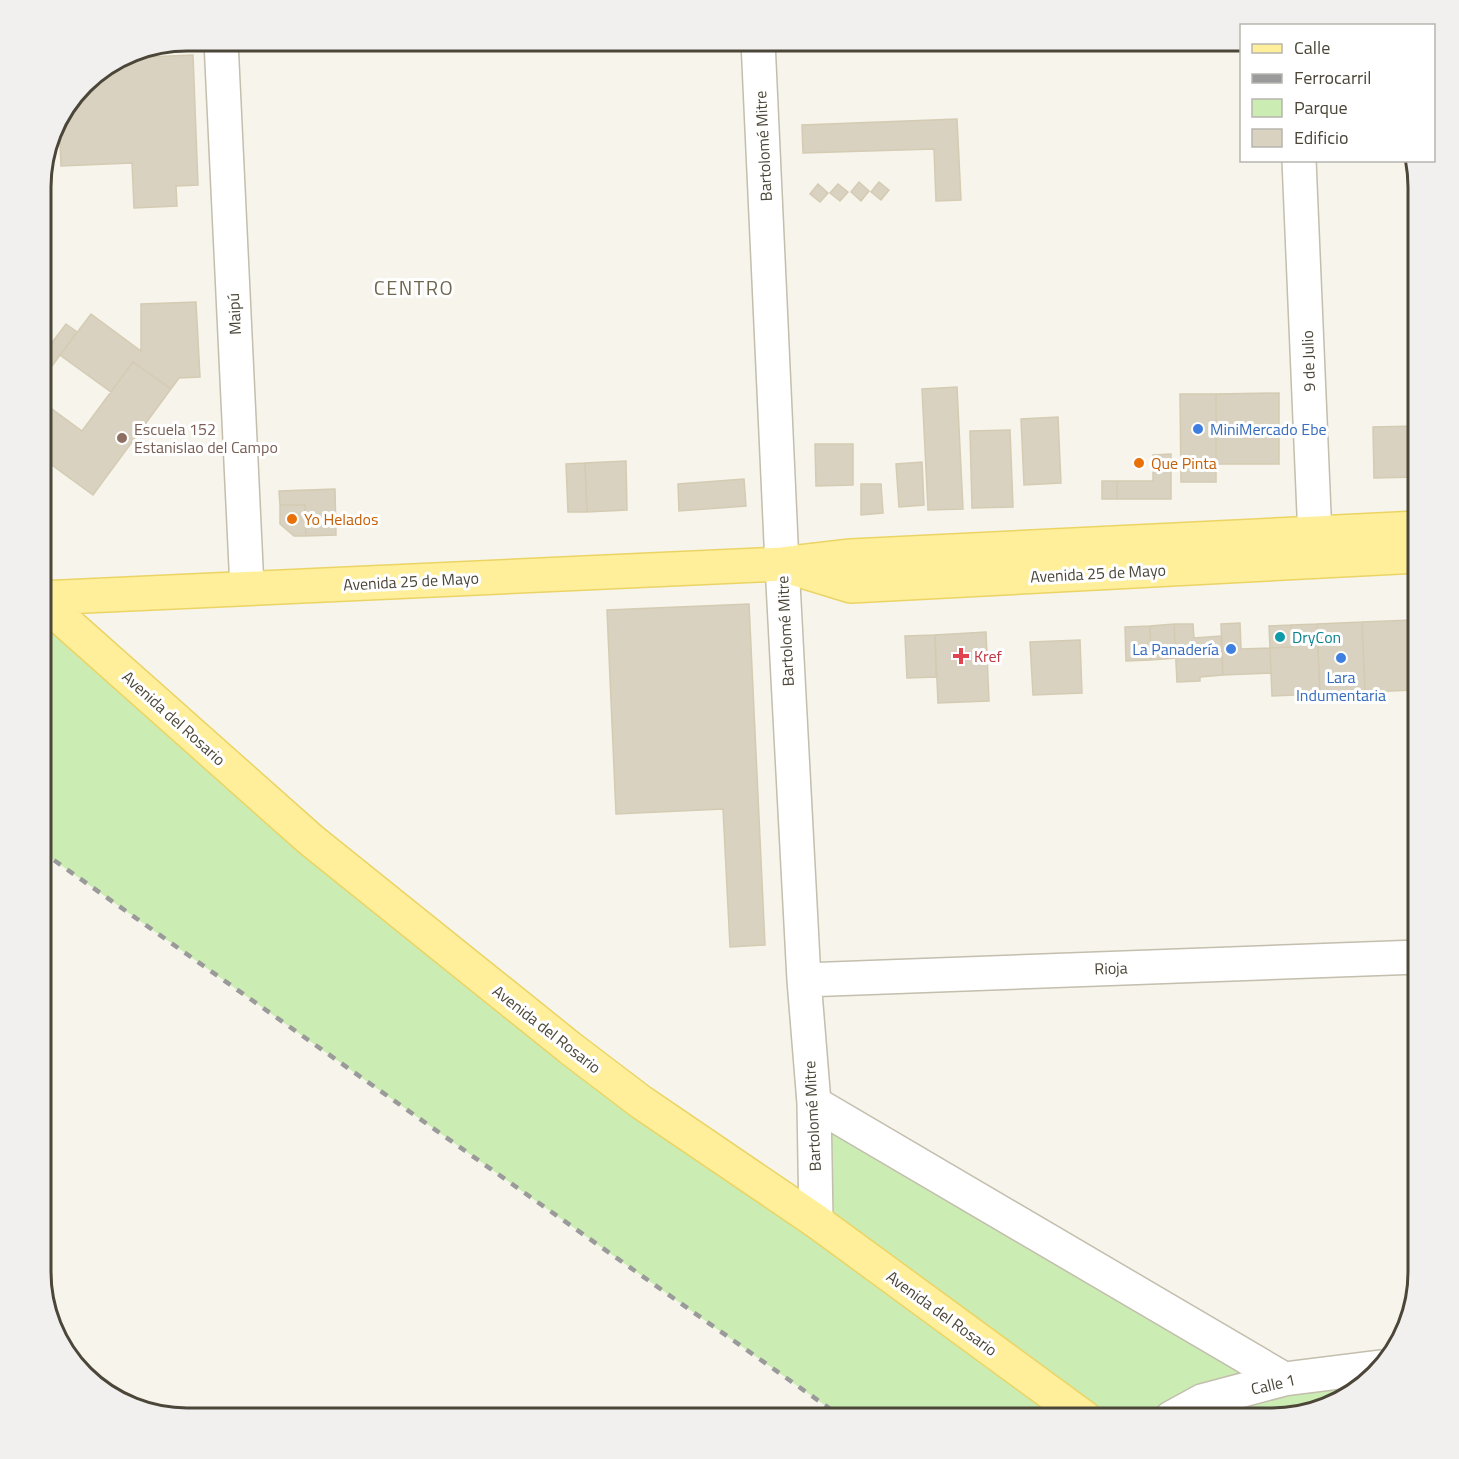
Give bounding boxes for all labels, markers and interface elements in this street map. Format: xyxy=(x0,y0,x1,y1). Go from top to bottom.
legend xyxy=(1240,24,1435,162)
text: Calle xyxy=(1294,34,1330,61)
text: Ferrocarril xyxy=(1294,64,1371,91)
street label: Bartolomé Mitre xyxy=(748,90,778,202)
text: Parque xyxy=(1294,94,1348,121)
text: Edificio xyxy=(1294,124,1348,151)
district label: CENTRO xyxy=(374,272,454,303)
street label: Maipú xyxy=(221,292,247,336)
street label: 9 de Julio xyxy=(1295,330,1321,392)
place label: Escuela 152 Estanislao del Campo xyxy=(134,417,278,459)
place label: MiniMercado Ebe xyxy=(1210,417,1327,441)
marker: MiniMercado Ebe xyxy=(1191,422,1205,436)
marker: Escuela 152 Estanislao del Campo xyxy=(115,431,129,445)
place label: Que Pinta xyxy=(1151,451,1217,475)
marker: Que Pinta xyxy=(1132,456,1146,470)
place label: Yo Helados xyxy=(304,507,378,531)
marker: Yo Helados xyxy=(285,512,299,526)
street label: Avenida 25 de Mayo xyxy=(1030,557,1166,589)
street label: Avenida 25 de Mayo xyxy=(343,565,479,597)
street label: Bartolomé Mitre xyxy=(770,575,800,687)
place label: DryCon xyxy=(1292,625,1341,649)
marker: DryCon xyxy=(1273,630,1287,644)
place label: La Panadería xyxy=(1132,637,1219,661)
marker: La Panadería xyxy=(1224,642,1238,656)
place label: Kref xyxy=(974,644,1003,668)
marker: Kref xyxy=(952,647,970,665)
marker: Lara Indumentaria xyxy=(1334,651,1348,665)
street label: Avenida del Rosario xyxy=(117,665,231,771)
place label: Lara Indumentaria xyxy=(1296,665,1386,707)
street label: Rioja xyxy=(1094,955,1128,981)
street label: Avenida del Rosario xyxy=(488,979,606,1079)
street label: Bartolomé Mitre xyxy=(797,1060,827,1172)
street label: Avenida del Rosario xyxy=(882,1265,1002,1361)
street label: Calle 1 xyxy=(1249,1367,1297,1401)

